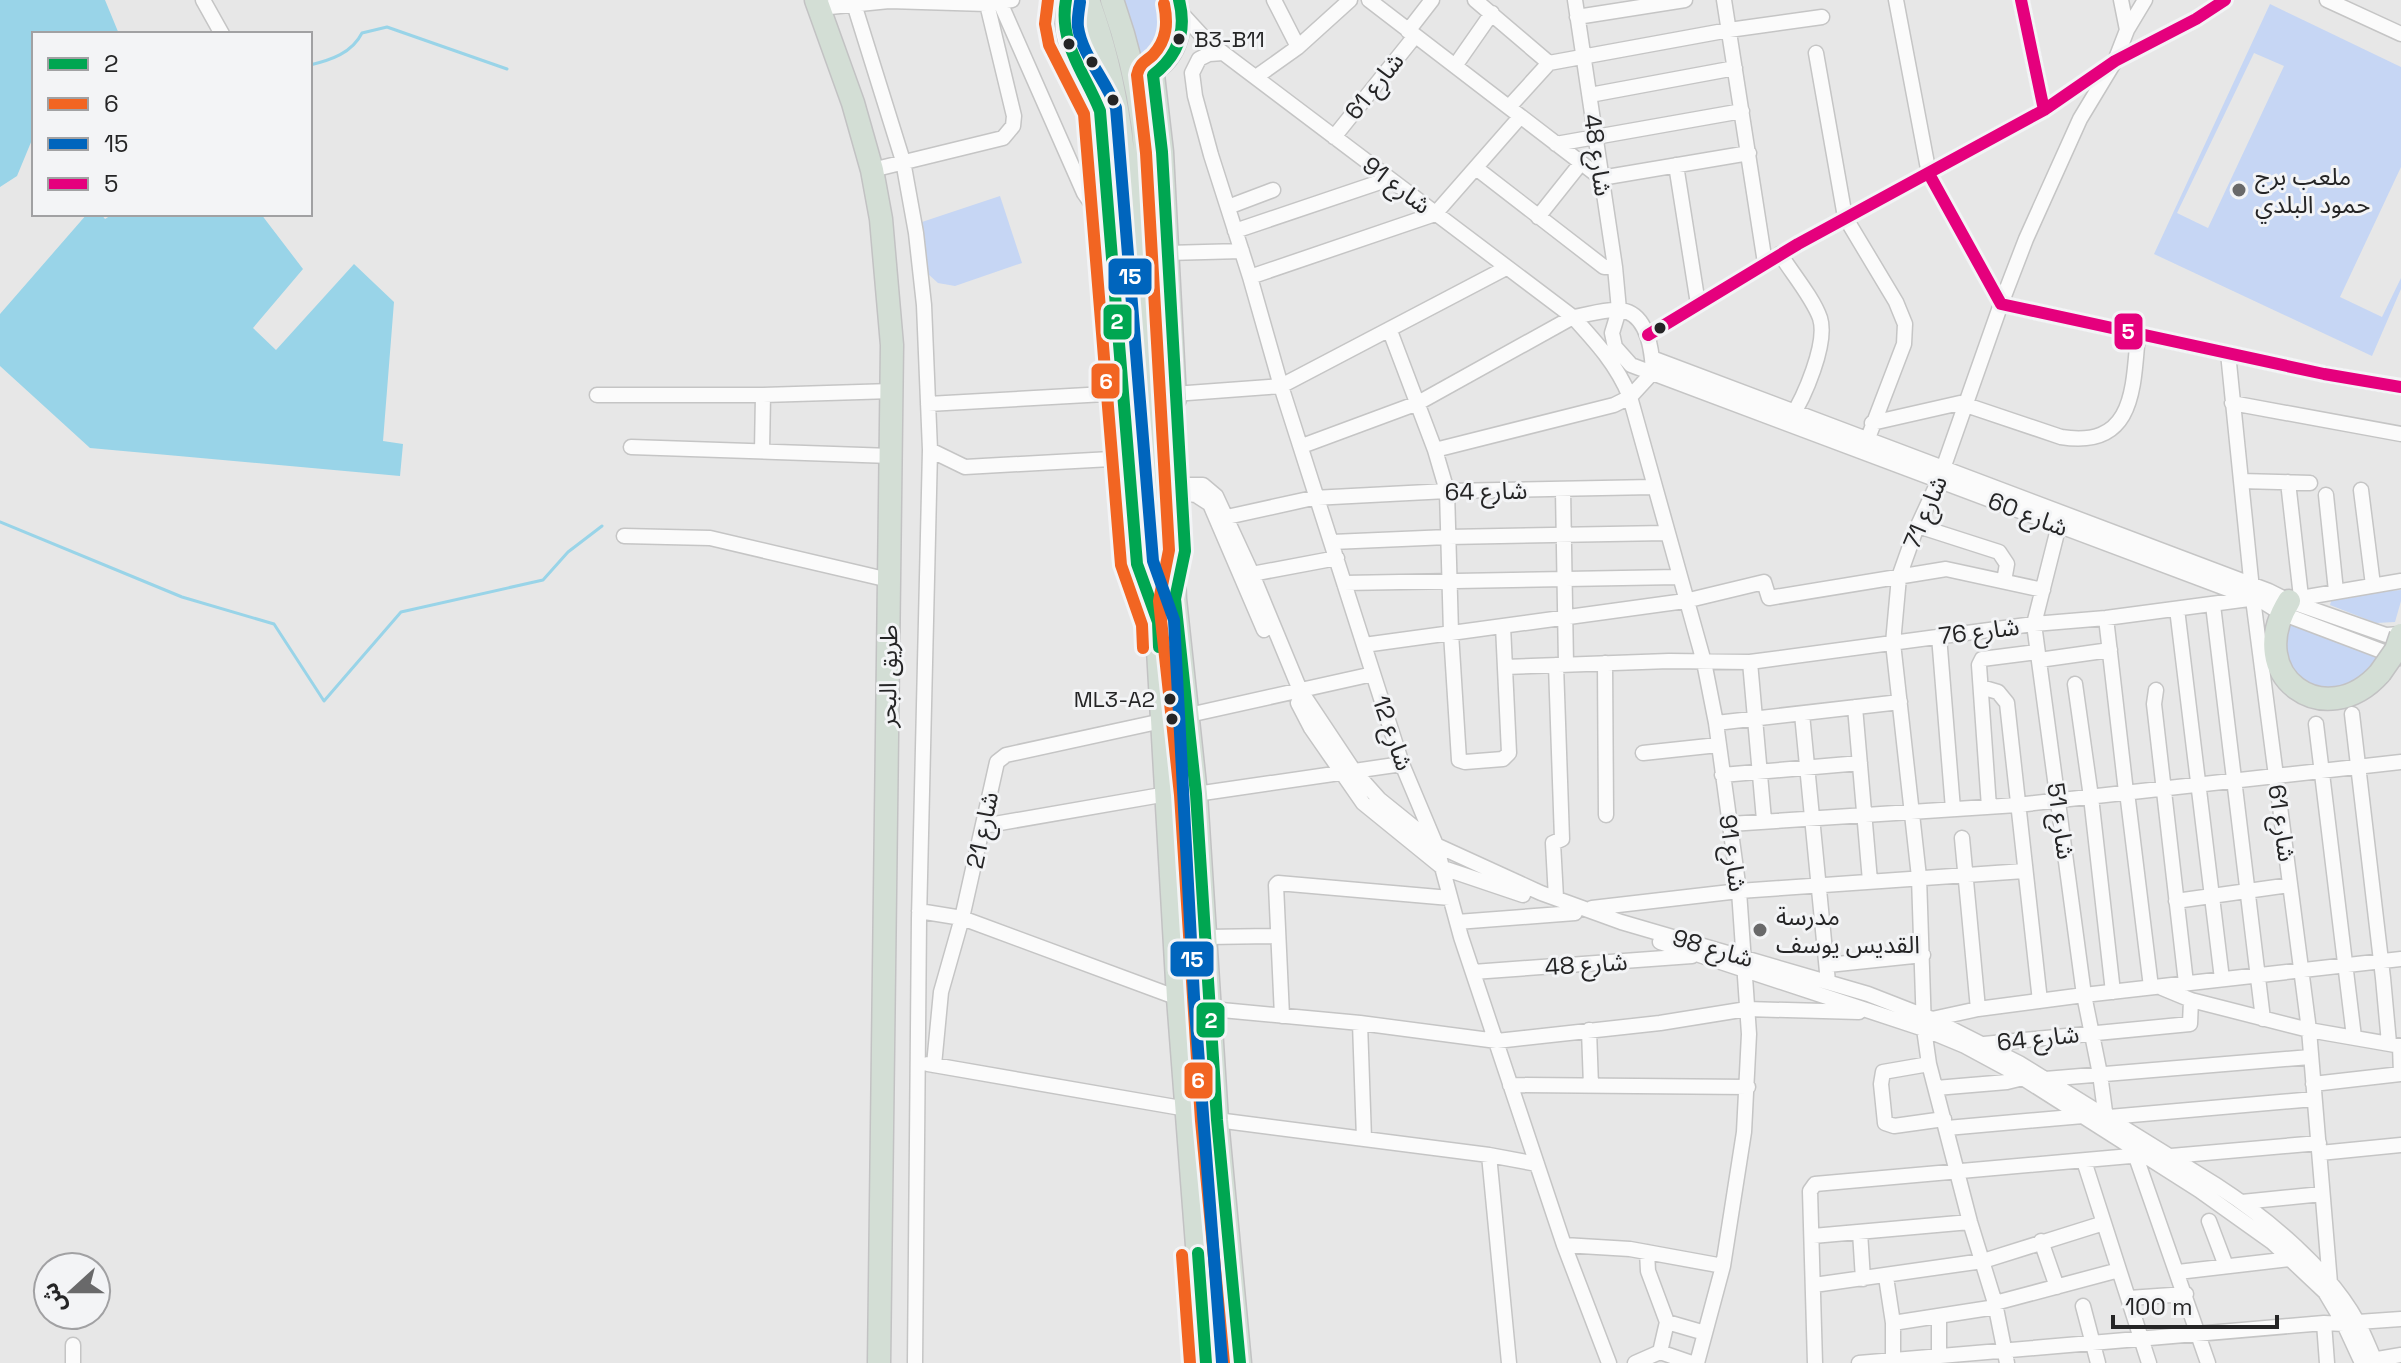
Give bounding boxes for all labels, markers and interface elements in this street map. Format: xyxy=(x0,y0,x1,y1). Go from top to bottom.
place label: B3-B11 xyxy=(1194,25,1265,53)
marker: B3-B11 xyxy=(1171,31,1187,47)
legend xyxy=(32,32,312,216)
unlabelled marker xyxy=(1061,36,1077,52)
street label: شارع 61 xyxy=(1338,46,1412,127)
text: 2 xyxy=(104,48,118,79)
unlabelled marker xyxy=(1084,54,1100,70)
text: 6 xyxy=(104,88,119,119)
unlabelled marker xyxy=(1105,92,1121,108)
street label: شارع 48 xyxy=(1575,112,1619,198)
text: 15 xyxy=(104,128,128,159)
street label: شارع 91 xyxy=(1355,149,1437,222)
place label: ملعب برج حمود البلدي xyxy=(2255,161,2370,223)
text: 5 xyxy=(104,168,118,199)
marker: ملعب برج حمود البلدي xyxy=(2230,181,2248,199)
line badge: 15 xyxy=(1107,257,1153,296)
text: 15 xyxy=(1118,262,1142,290)
line badge: 2 xyxy=(1102,303,1133,341)
text: 2 xyxy=(1110,307,1124,335)
line badge: 5 xyxy=(2113,312,2144,351)
text: 5 xyxy=(2121,317,2135,345)
unlabelled marker xyxy=(1652,320,1668,336)
line badge: 6 xyxy=(1090,362,1121,400)
text: 6 xyxy=(1099,367,1113,395)
street label: شارع 71 xyxy=(1896,471,1956,554)
street label: شارع 64 xyxy=(1444,475,1528,509)
street label: شارع 60 xyxy=(1983,485,2072,545)
street label: شارع 76 xyxy=(1937,611,2021,653)
street label: طريق البحر xyxy=(872,624,904,729)
place label: ML3-A2 xyxy=(1074,685,1155,713)
marker: ML3-A2 xyxy=(1162,691,1178,707)
street label: شارع 12 xyxy=(1364,691,1420,775)
unlabelled marker xyxy=(1164,711,1180,727)
street label: شارع 51 xyxy=(2038,781,2082,862)
street label: شارع 61 xyxy=(2259,782,2303,864)
street label: شارع 21 xyxy=(959,789,1007,872)
street label: شارع 91 xyxy=(1710,812,1754,894)
place label: مدرسة القديس يوسف xyxy=(1776,901,1920,960)
marker: مدرسة القديس يوسف xyxy=(1751,921,1769,939)
street label: شارع 98 xyxy=(1668,922,1757,976)
line badge: 15 xyxy=(1169,940,1215,978)
text: 15 xyxy=(1180,945,1204,973)
street label: شارع 48 xyxy=(1544,946,1629,984)
line badge: 2 xyxy=(1195,1001,1226,1039)
text: 2 xyxy=(1204,1006,1218,1034)
street label: شارع 64 xyxy=(1995,1018,2081,1060)
line badge: 6 xyxy=(1183,1061,1214,1100)
text: 6 xyxy=(1191,1066,1205,1094)
north arrow xyxy=(32,1251,112,1331)
text: ش xyxy=(35,1279,72,1317)
scale bar xyxy=(2113,1279,2277,1329)
text: 100 m xyxy=(2125,1291,2193,1322)

